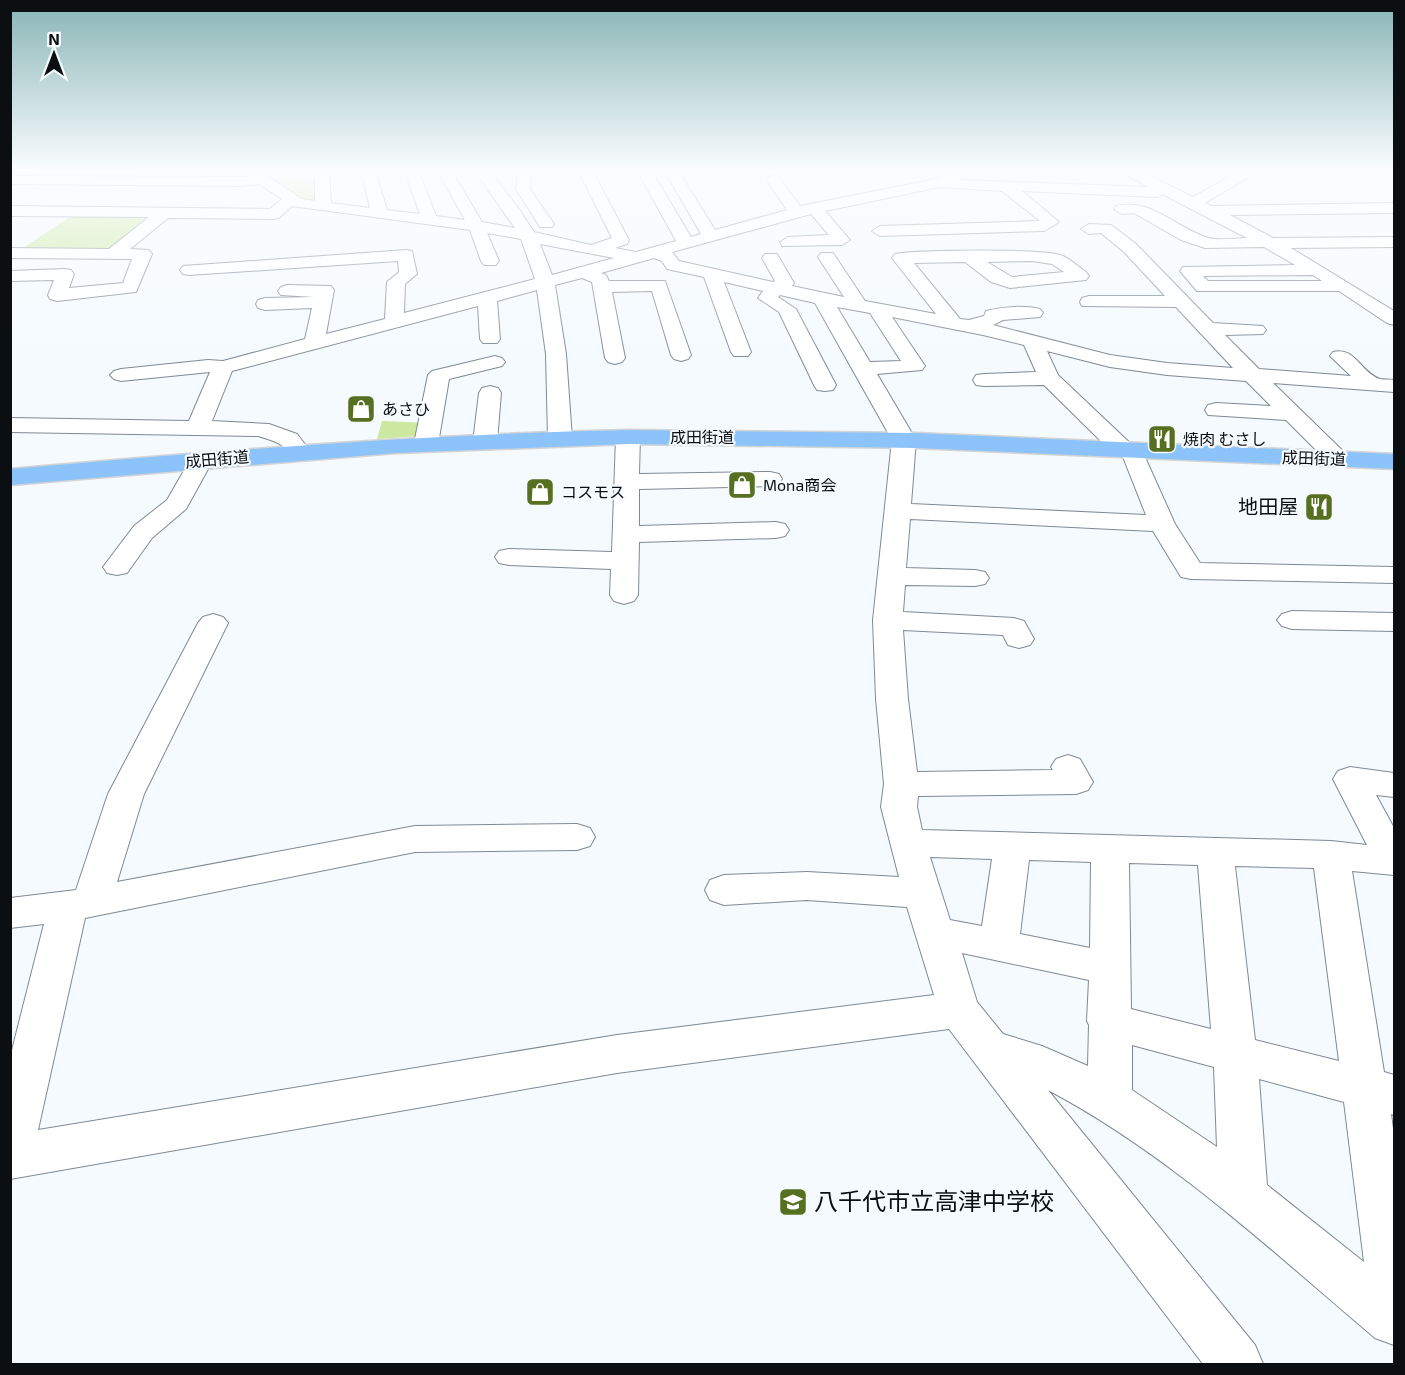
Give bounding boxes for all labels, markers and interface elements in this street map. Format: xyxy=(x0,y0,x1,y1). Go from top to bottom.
north arrow xyxy=(24,24,84,84)
text: N xyxy=(48,29,60,48)
shop icon: あさひ xyxy=(345,393,377,425)
place label: あさひ xyxy=(382,399,430,418)
restaurant icon: 焼肉 むさし xyxy=(1146,423,1178,455)
street label: 成田街道 xyxy=(670,427,734,446)
place label: 焼肉 むさし xyxy=(1183,429,1267,448)
street label: 成田街道 xyxy=(184,446,250,471)
street label: 成田街道 xyxy=(1282,447,1346,468)
shop icon: Mona商会 xyxy=(726,469,758,501)
place label: Mona商会 xyxy=(763,475,836,494)
shop icon: コスモス xyxy=(524,476,556,508)
place label: コスモス xyxy=(561,482,625,501)
restaurant icon: 地田屋 xyxy=(1303,491,1335,523)
place label: 地田屋 xyxy=(1238,494,1298,518)
school or university icon: 八千代市立高津中学校 xyxy=(777,1186,809,1218)
place label: 八千代市立高津中学校 xyxy=(814,1186,1054,1215)

